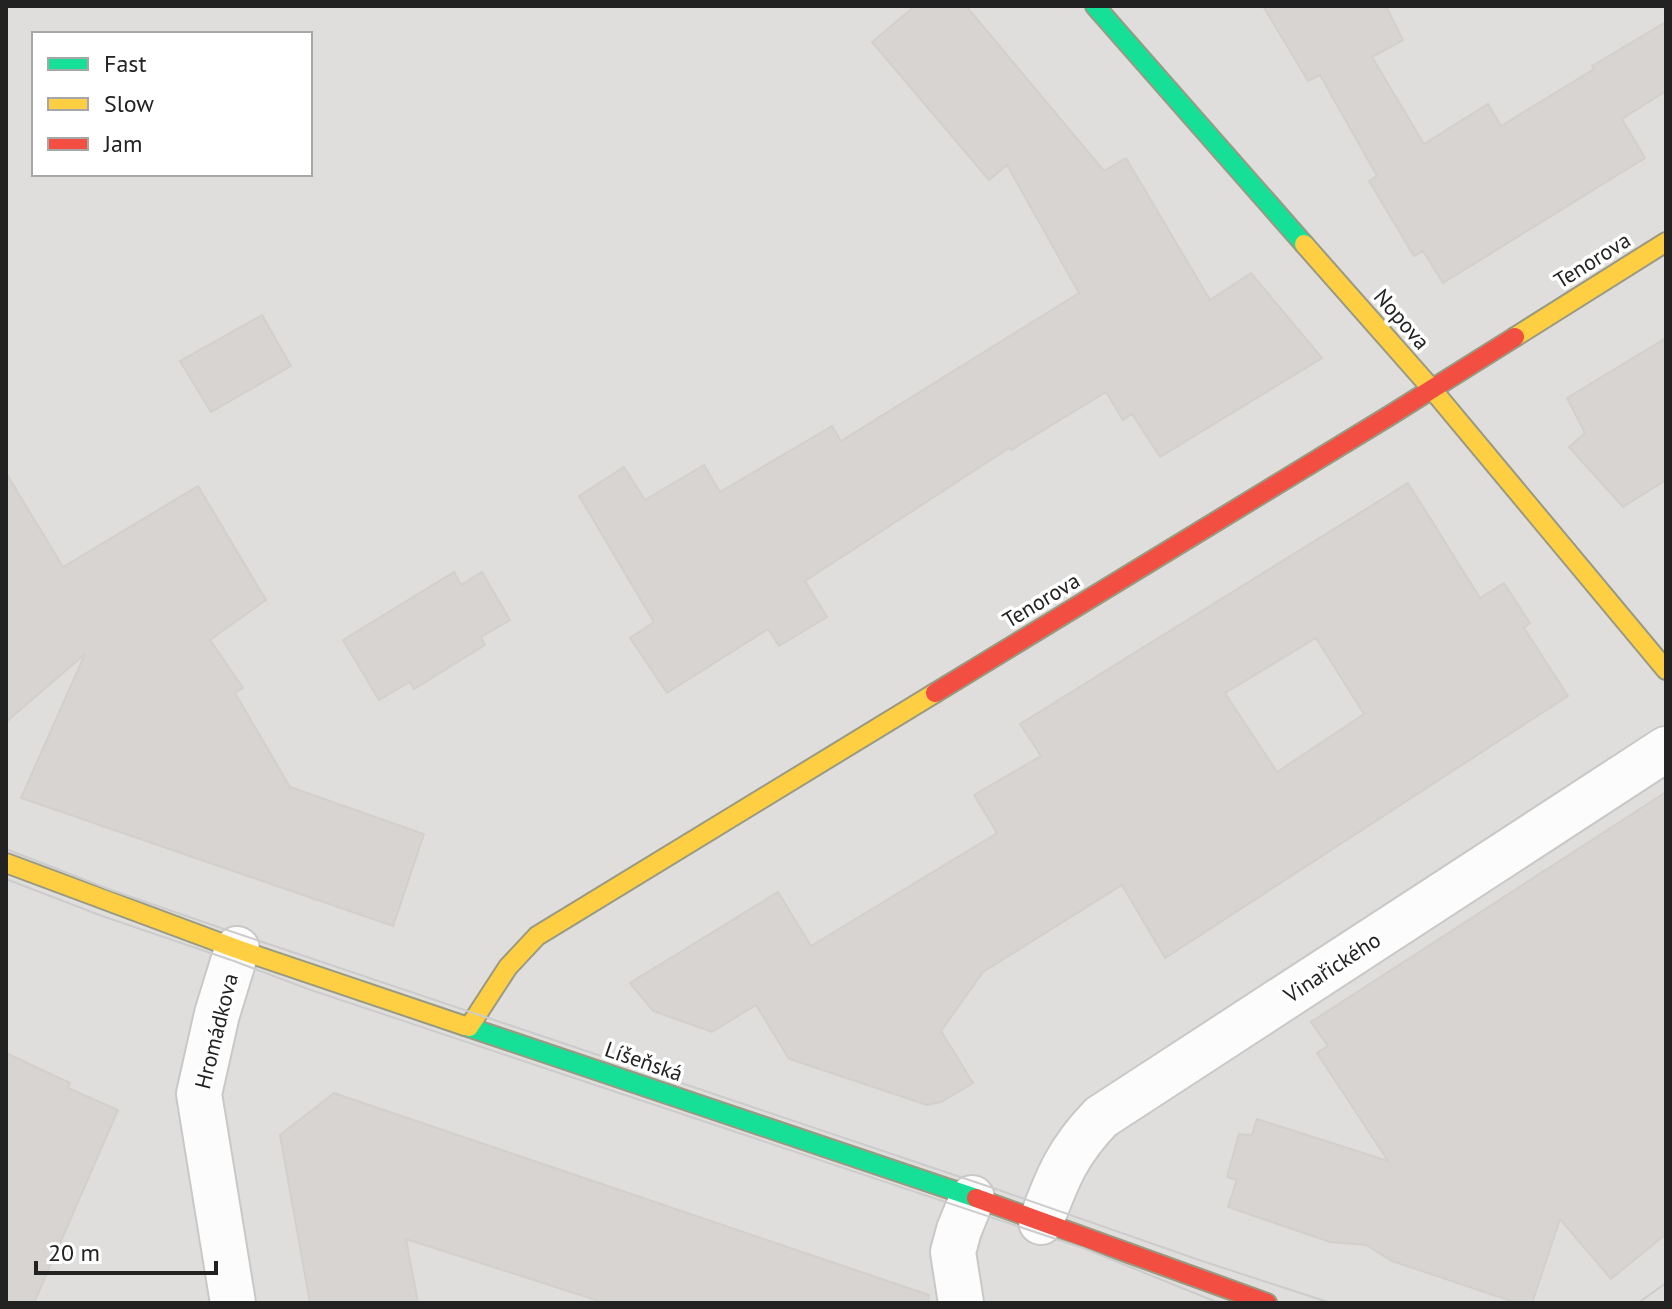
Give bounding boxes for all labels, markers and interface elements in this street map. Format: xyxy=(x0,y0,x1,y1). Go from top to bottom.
legend xyxy=(32,32,312,176)
text: Fast xyxy=(104,48,147,79)
text: Slow xyxy=(104,88,154,119)
text: Jam xyxy=(103,128,142,159)
street label: Tenorova xyxy=(1549,226,1635,294)
street label: Nopova xyxy=(1368,283,1436,355)
street label: Tenorova xyxy=(997,566,1085,634)
street label: Vinařického xyxy=(1277,925,1386,1009)
street label: Hromádkova xyxy=(188,970,244,1092)
street label: Líšeňská xyxy=(601,1035,687,1087)
scale bar xyxy=(36,1225,216,1275)
text: 20 m xyxy=(48,1237,100,1268)

